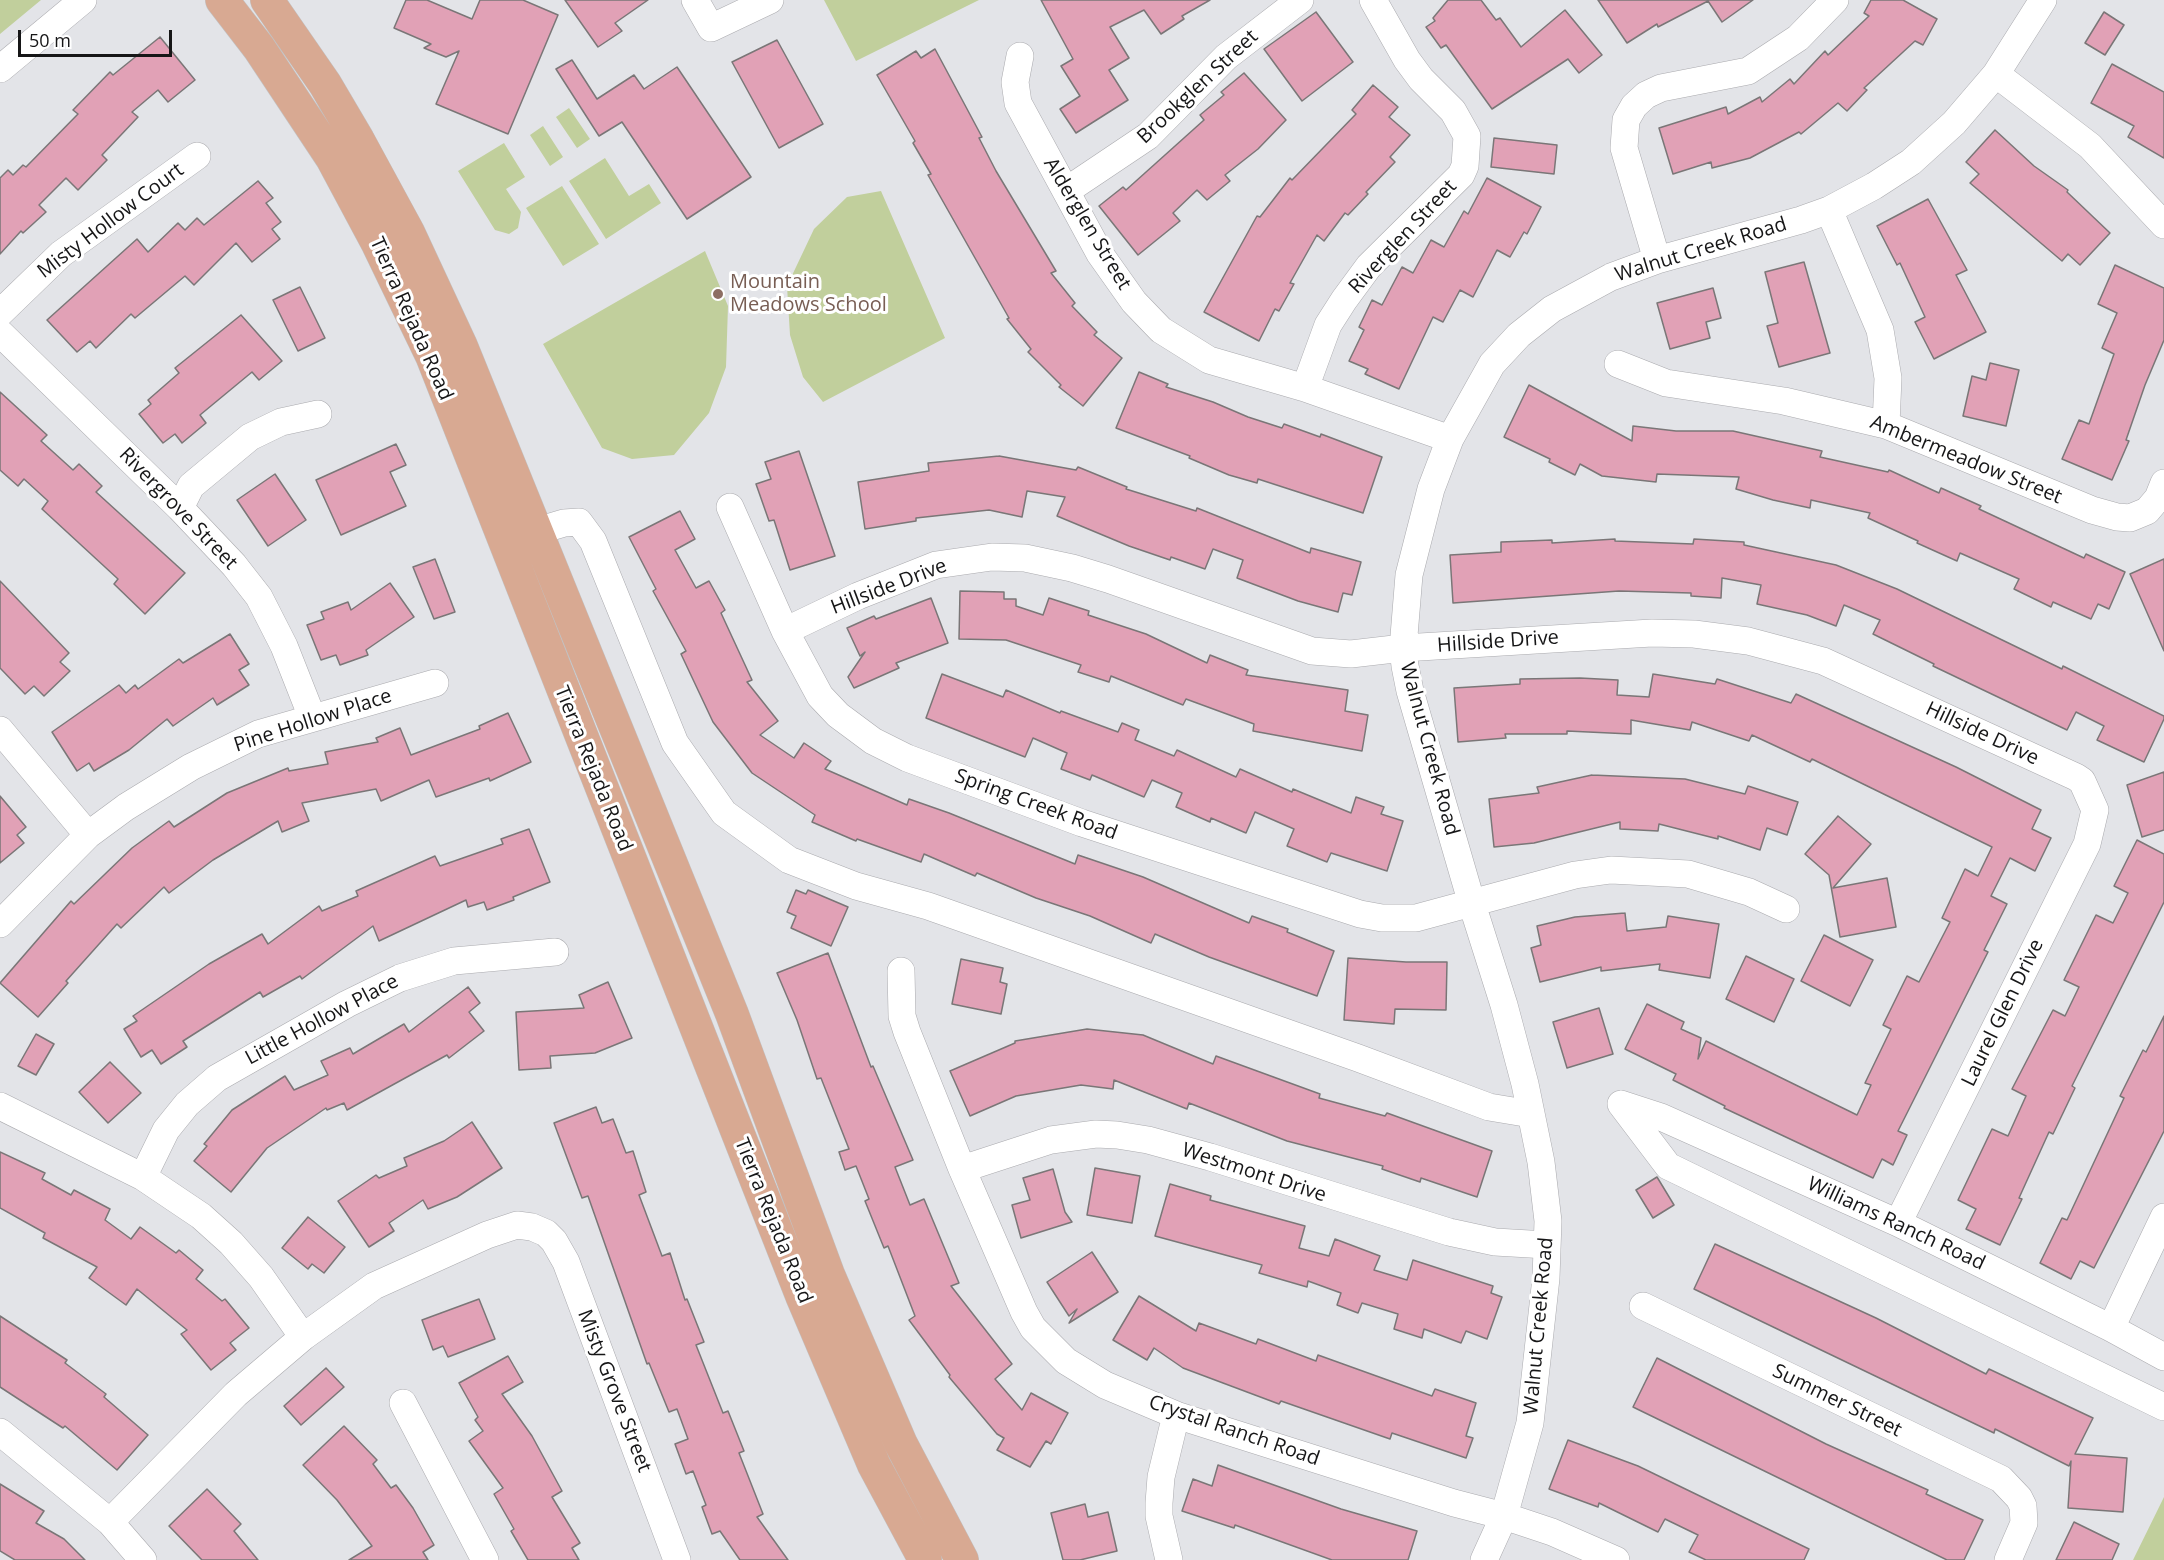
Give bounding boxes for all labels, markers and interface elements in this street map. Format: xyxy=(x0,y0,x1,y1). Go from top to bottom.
scale bar xyxy=(21,18,176,56)
street label: Brookglen Street xyxy=(1133,25,1263,149)
text: 50 m xyxy=(29,28,71,52)
street label: Alderglen Street xyxy=(1038,154,1136,294)
street label: Misty Hollow Court xyxy=(33,158,189,284)
street label: Riverglen Street xyxy=(1344,175,1462,299)
street label: Walnut Creek Road xyxy=(1612,212,1790,288)
street label: Tierra Rejada Road xyxy=(364,234,458,404)
place label: Mountain Meadows School xyxy=(730,270,887,317)
marker: Mountain Meadows School xyxy=(711,287,725,301)
street label: Ambermeadow Street xyxy=(1867,411,2065,509)
street label: Rivergrove Street xyxy=(114,443,242,575)
street label: Hillside Drive xyxy=(828,554,950,620)
street label: Hillside Drive xyxy=(1436,626,1560,658)
street label: Walnut Creek Road xyxy=(1394,660,1464,838)
street label: Tierra Rejada Road xyxy=(549,683,637,855)
street label: Pine Hollow Place xyxy=(231,684,395,758)
street label: Hillside Drive xyxy=(1922,697,2042,771)
street label: Spring Creek Road xyxy=(951,764,1121,846)
street label: Laurel Glen Drive xyxy=(1957,936,2049,1090)
street label: Little Hollow Place xyxy=(241,970,403,1070)
street label: Tierra Rejada Road xyxy=(729,1135,817,1307)
street label: Westmont Drive xyxy=(1179,1138,1329,1208)
street label: Williams Ranch Road xyxy=(1803,1172,1989,1276)
street label: Walnut Creek Road xyxy=(1519,1236,1559,1416)
street label: Misty Grove Street xyxy=(572,1306,656,1476)
street label: Summer Street xyxy=(1768,1359,1906,1443)
street label: Crystal Ranch Road xyxy=(1145,1390,1323,1472)

